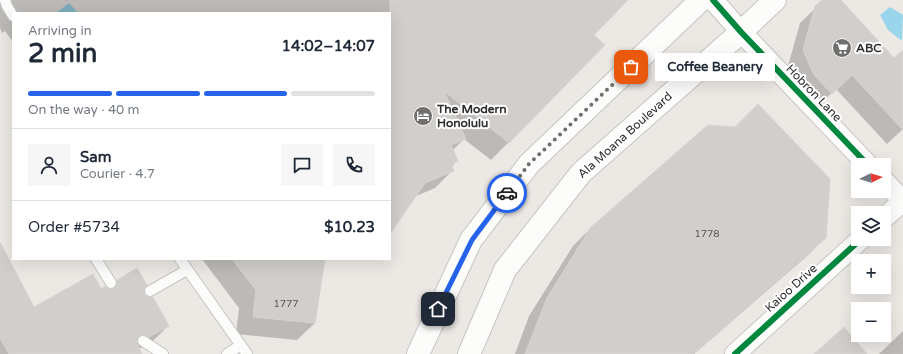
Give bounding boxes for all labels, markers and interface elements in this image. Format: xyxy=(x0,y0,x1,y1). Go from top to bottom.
text: Arriving in xyxy=(28,23,92,39)
text: 14:02–14:07 xyxy=(282,37,375,55)
supermarket icon: ABC xyxy=(831,37,853,59)
text: 2 min xyxy=(28,38,97,69)
place label: ABC xyxy=(856,41,882,55)
pin xyxy=(614,50,648,84)
callout: Coffee Beanery xyxy=(655,53,775,81)
icon: bag xyxy=(620,56,642,78)
text: Coffee Beanery xyxy=(667,59,763,75)
street label: Hobron Lane xyxy=(783,62,845,124)
street label: Ala Moana Boulevard xyxy=(575,89,675,181)
text: On the way · 40 m xyxy=(28,102,140,118)
place label: The Modern Honolulu xyxy=(436,102,506,130)
hotel icon: The Modern Honolulu xyxy=(412,105,434,127)
button: person xyxy=(28,144,70,186)
button: chat xyxy=(281,144,323,186)
button: phone xyxy=(333,144,375,186)
text: Sam xyxy=(80,148,111,166)
north arrow xyxy=(851,158,891,198)
map controls xyxy=(851,158,891,342)
text: Courier · 4.7 xyxy=(80,166,155,182)
courier xyxy=(487,173,527,213)
icon: car xyxy=(496,182,518,204)
button: layers xyxy=(851,206,891,246)
text: Order #5734 xyxy=(28,218,120,236)
text: $10.23 xyxy=(324,218,375,236)
house number: 1778 xyxy=(694,228,720,240)
button: + xyxy=(851,254,891,294)
street label: Kaioo Drive xyxy=(762,261,820,315)
pin xyxy=(421,292,455,326)
house number: 1777 xyxy=(273,298,299,310)
icon: home xyxy=(427,298,449,320)
button: − xyxy=(851,302,891,342)

